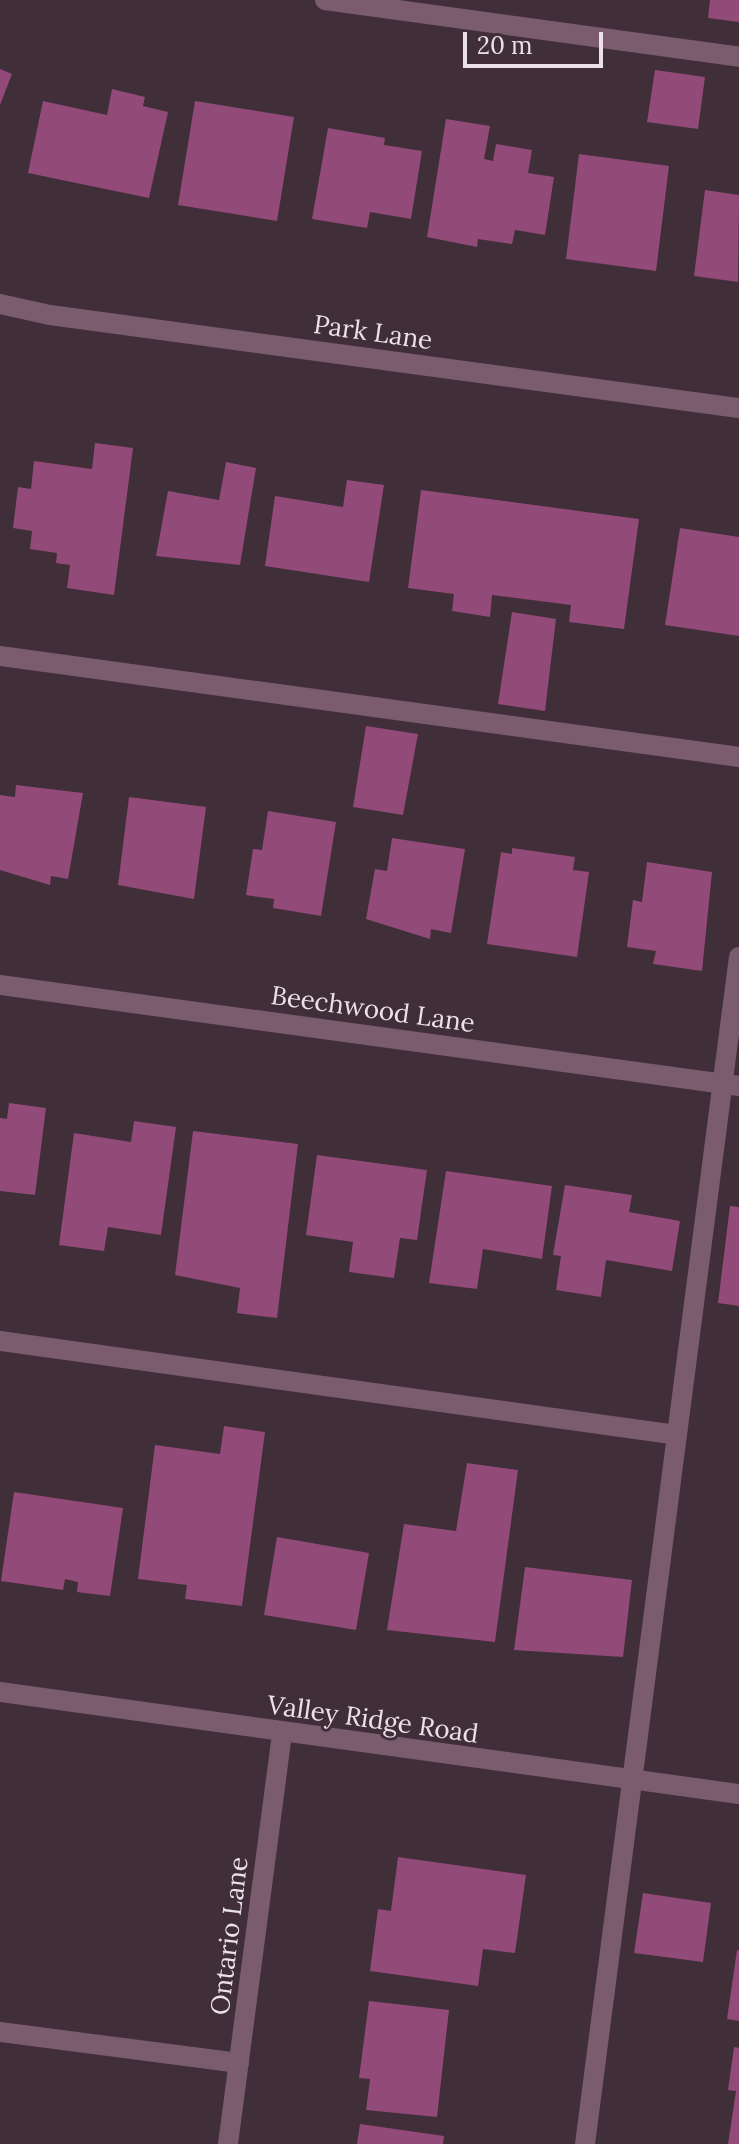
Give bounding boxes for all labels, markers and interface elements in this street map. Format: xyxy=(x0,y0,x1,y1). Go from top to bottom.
scale bar xyxy=(467,16,607,66)
text: 20 m xyxy=(477,30,533,61)
street label: Park Lane xyxy=(311,308,435,356)
street label: Beechwood Lane xyxy=(269,979,477,1039)
street label: Valley Ridge Road xyxy=(265,1689,481,1749)
street label: Ontario Lane xyxy=(204,1855,254,2017)

